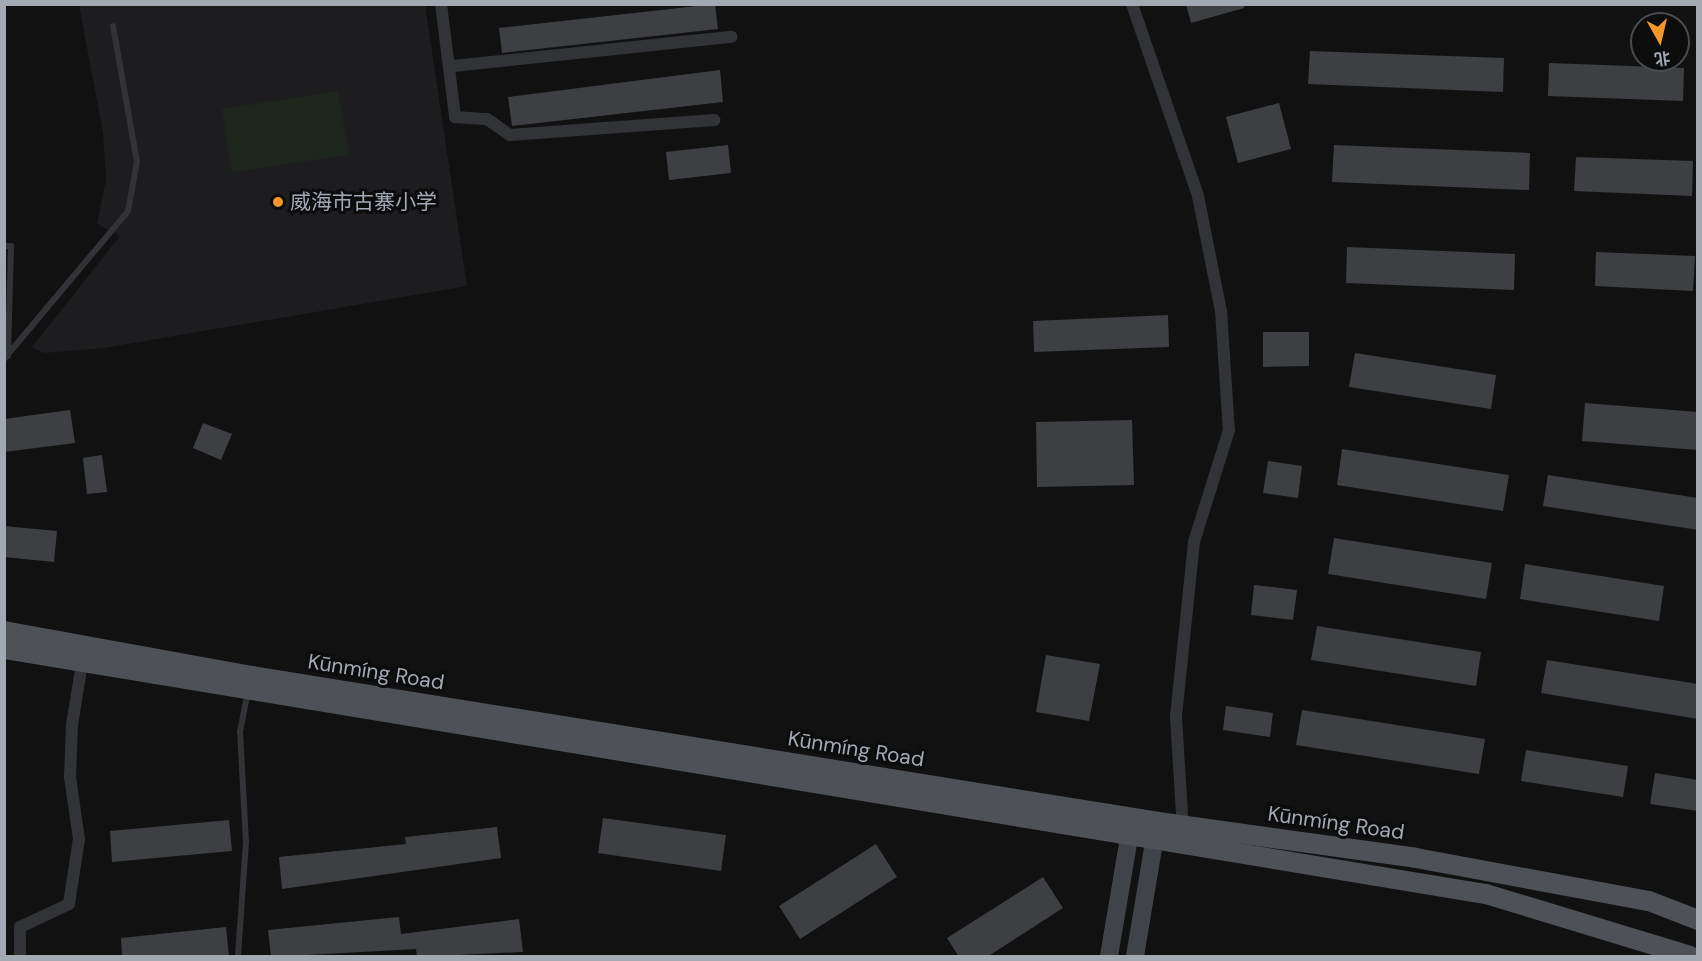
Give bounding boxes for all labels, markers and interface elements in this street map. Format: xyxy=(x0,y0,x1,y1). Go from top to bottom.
north arrow xyxy=(1630,12,1690,72)
text: 北 xyxy=(1653,47,1672,70)
place label: 威海市古寨小学 xyxy=(290,189,437,215)
marker: 威海市古寨小学 xyxy=(271,195,285,209)
street label: Kūnmíng Road xyxy=(306,649,446,695)
street label: Kūnmíng Road xyxy=(786,726,926,772)
street label: Kūnmíng Road xyxy=(1266,801,1406,845)

